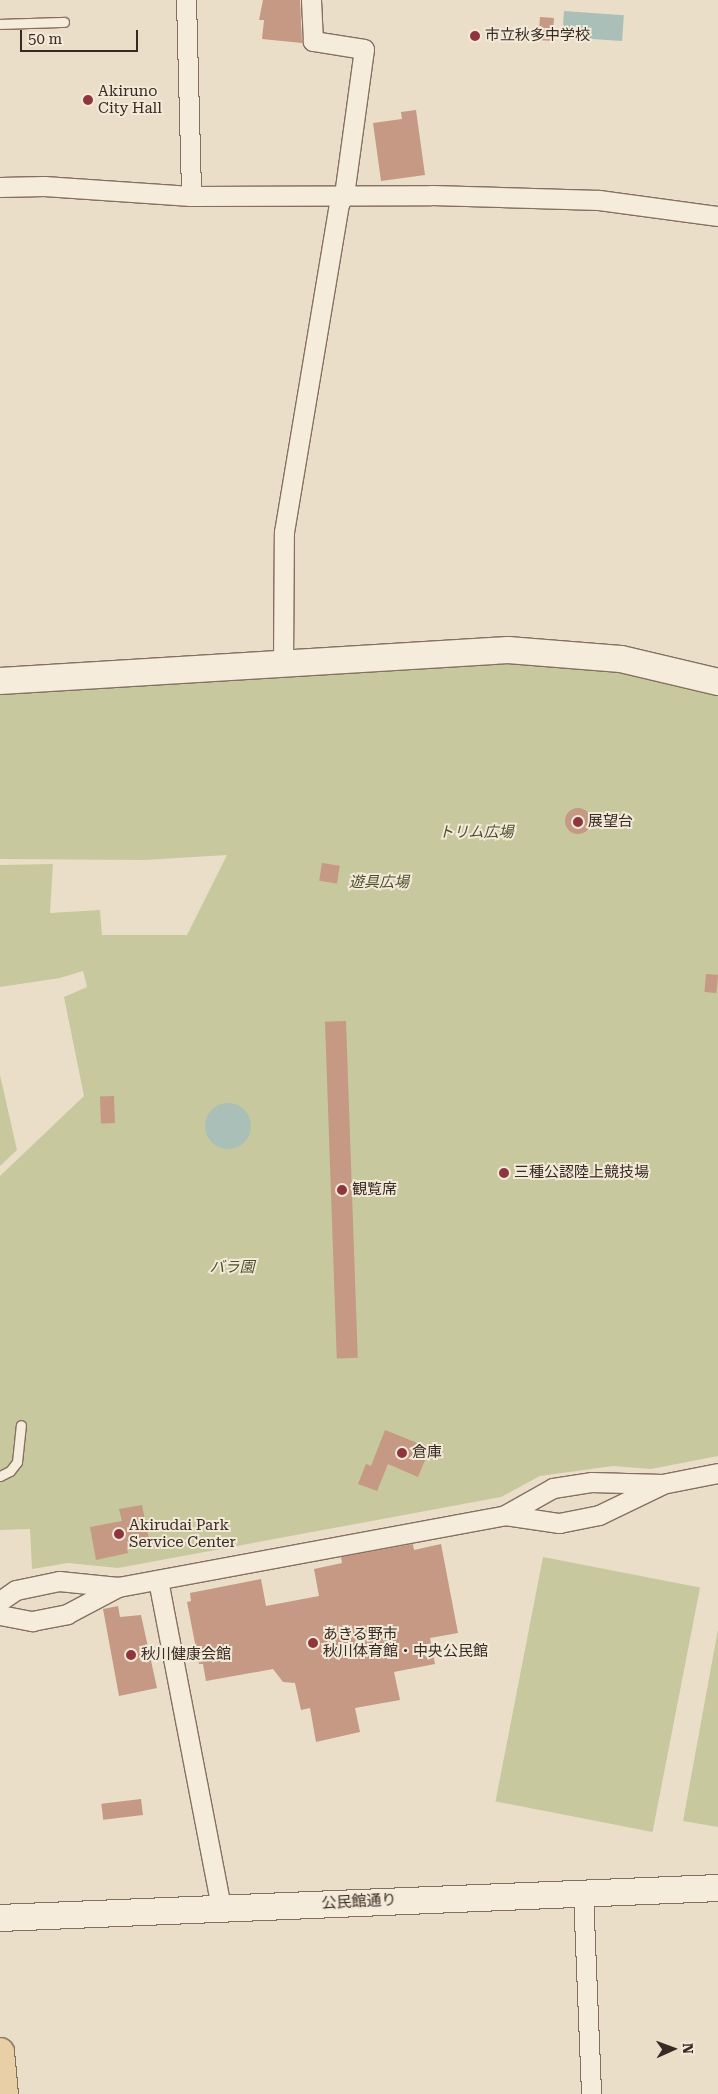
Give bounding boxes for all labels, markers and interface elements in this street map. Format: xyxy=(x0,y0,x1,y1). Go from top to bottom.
scale bar xyxy=(22,20,140,52)
place label: 市立秋多中学校 xyxy=(485,27,590,45)
text: 50 m xyxy=(28,30,62,48)
marker: 市立秋多中学校 xyxy=(469,30,481,42)
place label: Akiruno City Hall xyxy=(98,82,162,117)
marker: Akiruno City Hall xyxy=(82,94,94,106)
place label: 展望台 xyxy=(588,813,633,831)
marker: 展望台 xyxy=(572,816,584,828)
park label: トリム広場 xyxy=(439,824,513,842)
park label: 遊具広場 xyxy=(349,874,409,892)
place label: 三種公認陸上競技場 xyxy=(514,1164,649,1182)
marker: 三種公認陸上競技場 xyxy=(498,1167,510,1179)
place label: 観覧席 xyxy=(352,1181,397,1199)
marker: 観覧席 xyxy=(336,1184,348,1196)
park label: バラ園 xyxy=(210,1259,254,1277)
place label: 倉庫 xyxy=(412,1444,442,1462)
marker: 倉庫 xyxy=(396,1447,408,1459)
place label: Akirudai Park Service Center xyxy=(129,1516,236,1551)
marker: Akirudai Park Service Center xyxy=(113,1528,125,1540)
place label: あきる野市 秋川体育館・中央公民館 xyxy=(323,1625,488,1660)
marker: あきる野市 秋川体育館・中央公民館 xyxy=(307,1637,319,1649)
place label: 秋川健康会館 xyxy=(141,1646,231,1664)
marker: 秋川健康会館 xyxy=(125,1649,137,1661)
street label: 公民館通り xyxy=(321,1891,397,1913)
north arrow xyxy=(648,2024,698,2074)
text: N xyxy=(680,2043,696,2054)

